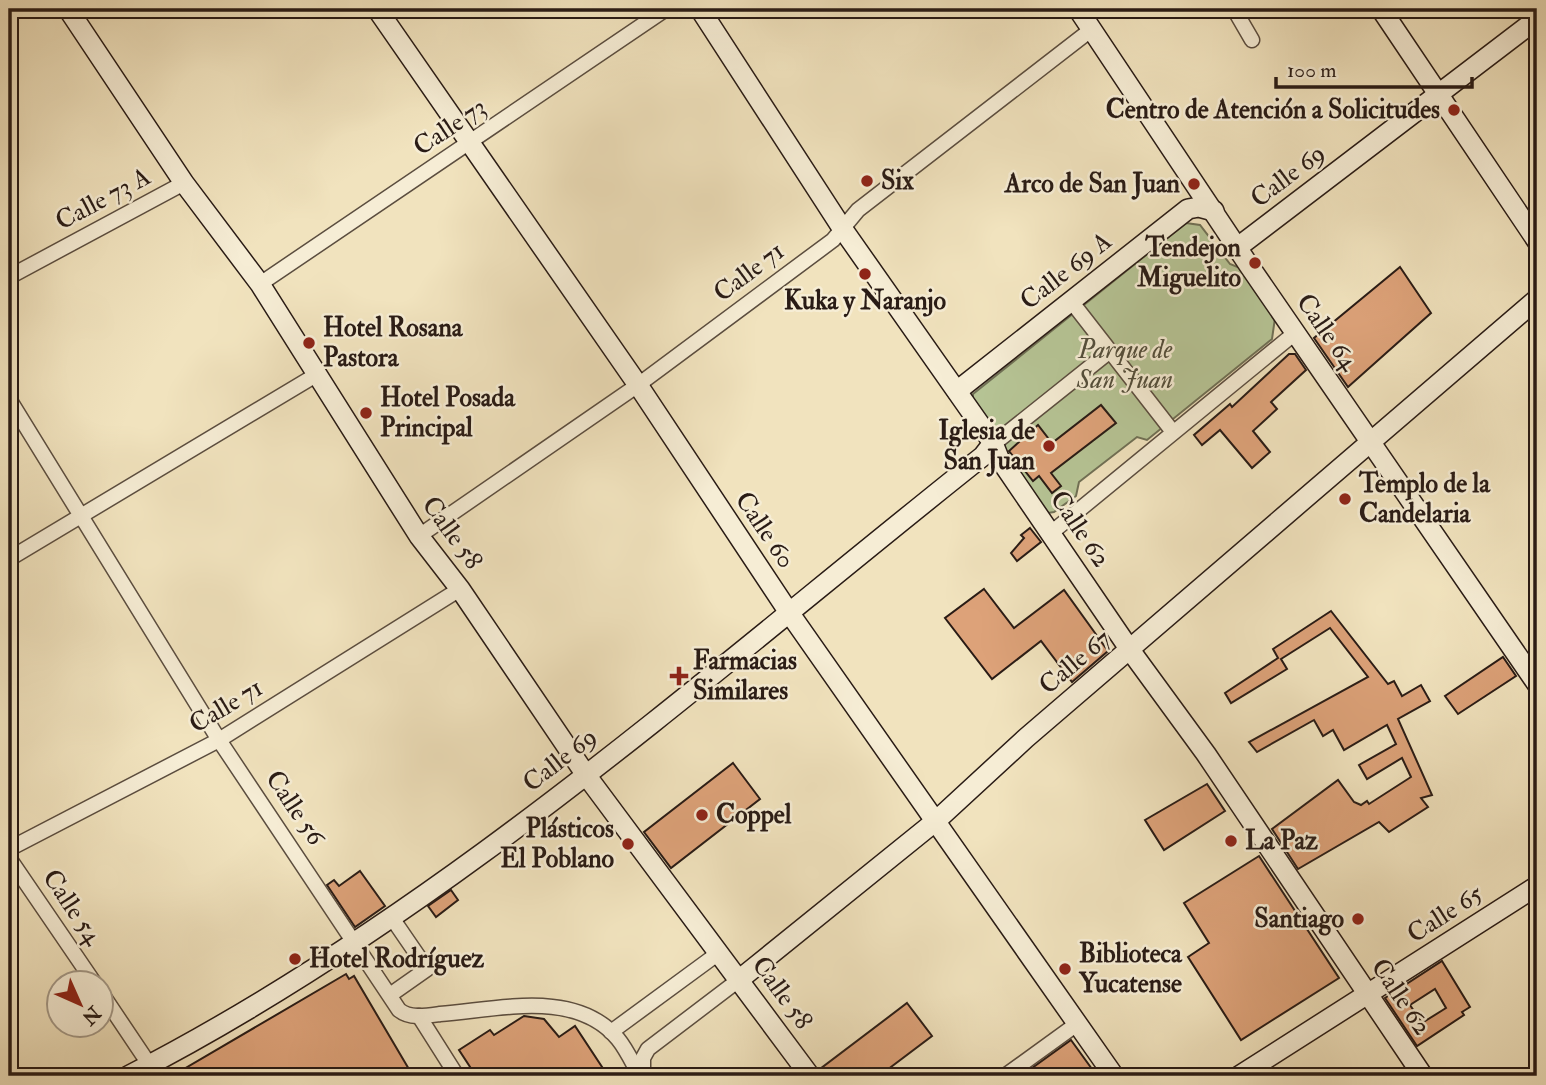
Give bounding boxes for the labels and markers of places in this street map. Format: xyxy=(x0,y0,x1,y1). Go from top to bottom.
place label: Centro de Atención a Solicitudes xyxy=(1106,94,1440,126)
marker: Centro de Atención a Solicitudes xyxy=(1446,102,1462,118)
place label: Six xyxy=(881,165,914,197)
place label: Arco de San Juan xyxy=(1004,168,1181,200)
marker: Six xyxy=(859,173,875,189)
marker: Arco de San Juan xyxy=(1186,176,1202,192)
place label: Tendejon Miguelito xyxy=(1136,232,1242,295)
marker: Tendejon Miguelito xyxy=(1247,255,1263,271)
marker: Kuka y Naranjo xyxy=(857,266,873,282)
place label: Kuka y Naranjo xyxy=(784,285,947,318)
place label: Hotel Rosana Pastora xyxy=(323,312,464,374)
marker: Hotel Rosana Pastora xyxy=(301,335,317,351)
place label: Hotel Posada Principal xyxy=(380,382,516,445)
marker: Hotel Posada Principal xyxy=(358,405,374,421)
place label: Iglesia de San Juan xyxy=(939,415,1036,477)
marker: Iglesia de San Juan xyxy=(1041,438,1057,454)
place label: Templo de la Candelaria xyxy=(1358,468,1491,530)
marker: Templo de la Candelaria xyxy=(1337,491,1353,507)
place label: Farmacias Similares xyxy=(693,645,797,707)
marker: Farmacias Similares xyxy=(671,668,687,684)
place label: Coppel xyxy=(716,799,792,832)
marker: Coppel xyxy=(694,807,710,823)
place label: Plásticos El Poblano xyxy=(500,813,614,875)
place label: La Paz xyxy=(1245,825,1318,857)
marker: La Paz xyxy=(1223,833,1239,849)
marker: Plásticos El Poblano xyxy=(620,836,636,852)
place label: Santiago xyxy=(1254,903,1344,936)
marker: Santiago xyxy=(1350,911,1366,927)
place label: Biblioteca Yucatense xyxy=(1078,938,1183,1000)
place label: Hotel Rodríguez xyxy=(309,943,485,976)
marker: Hotel Rodríguez xyxy=(287,951,303,967)
marker: Biblioteca Yucatense xyxy=(1057,961,1073,977)

